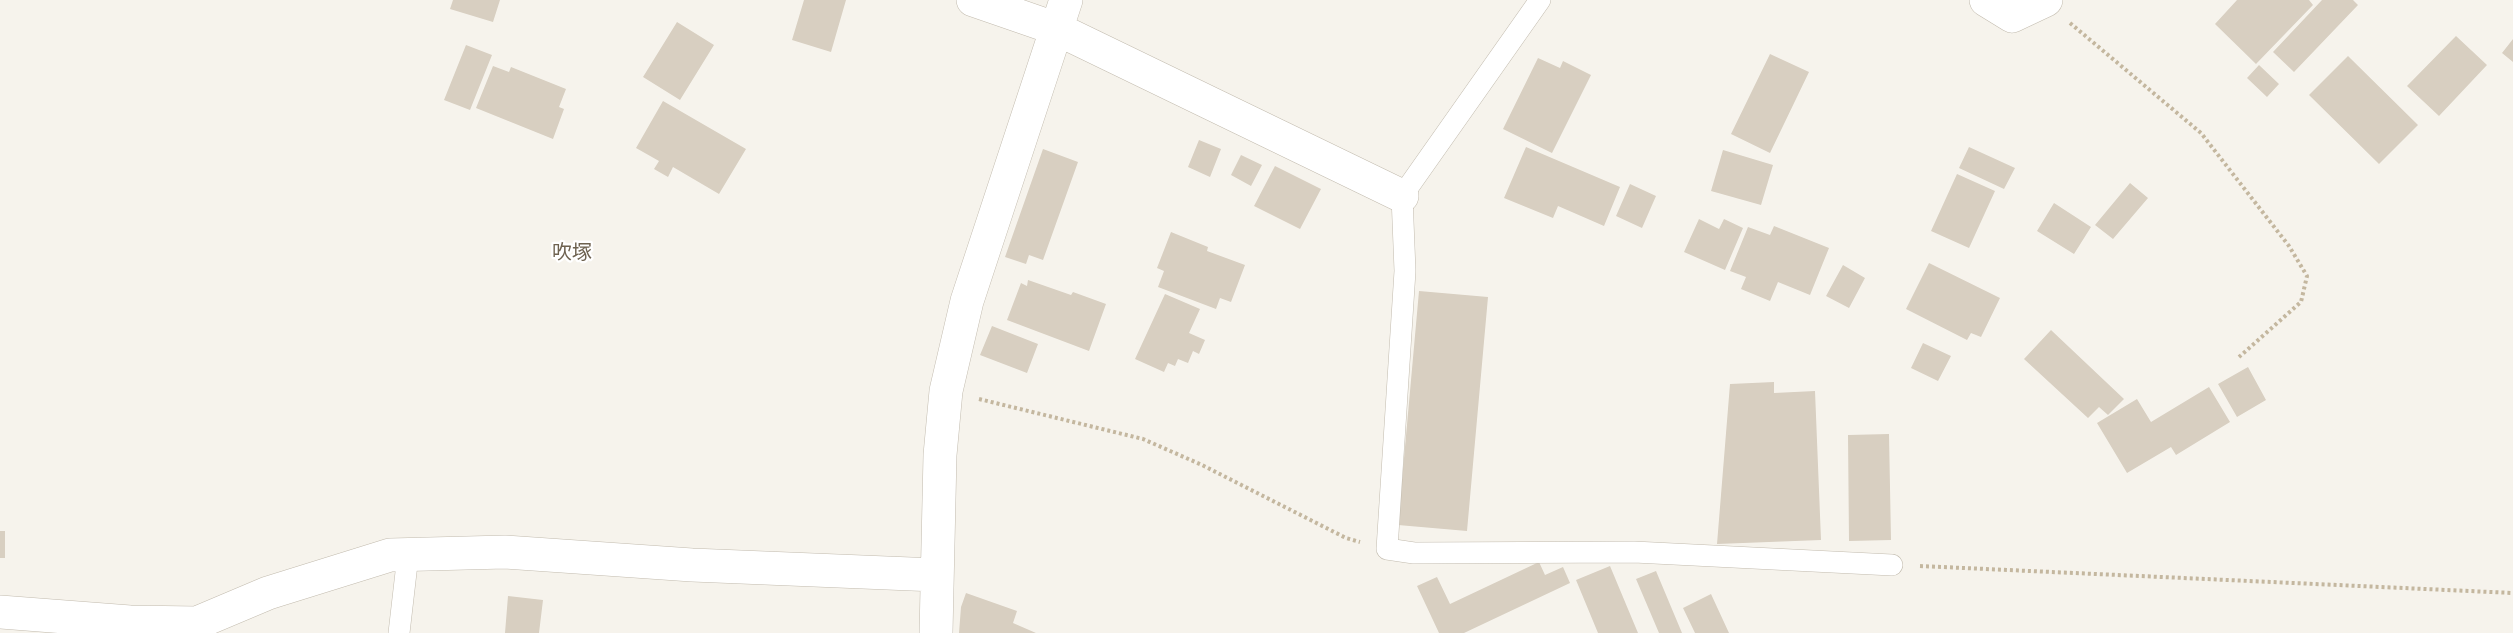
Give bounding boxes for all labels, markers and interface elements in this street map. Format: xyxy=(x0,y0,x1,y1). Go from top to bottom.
district label: 吹塚 xyxy=(552,243,592,267)

